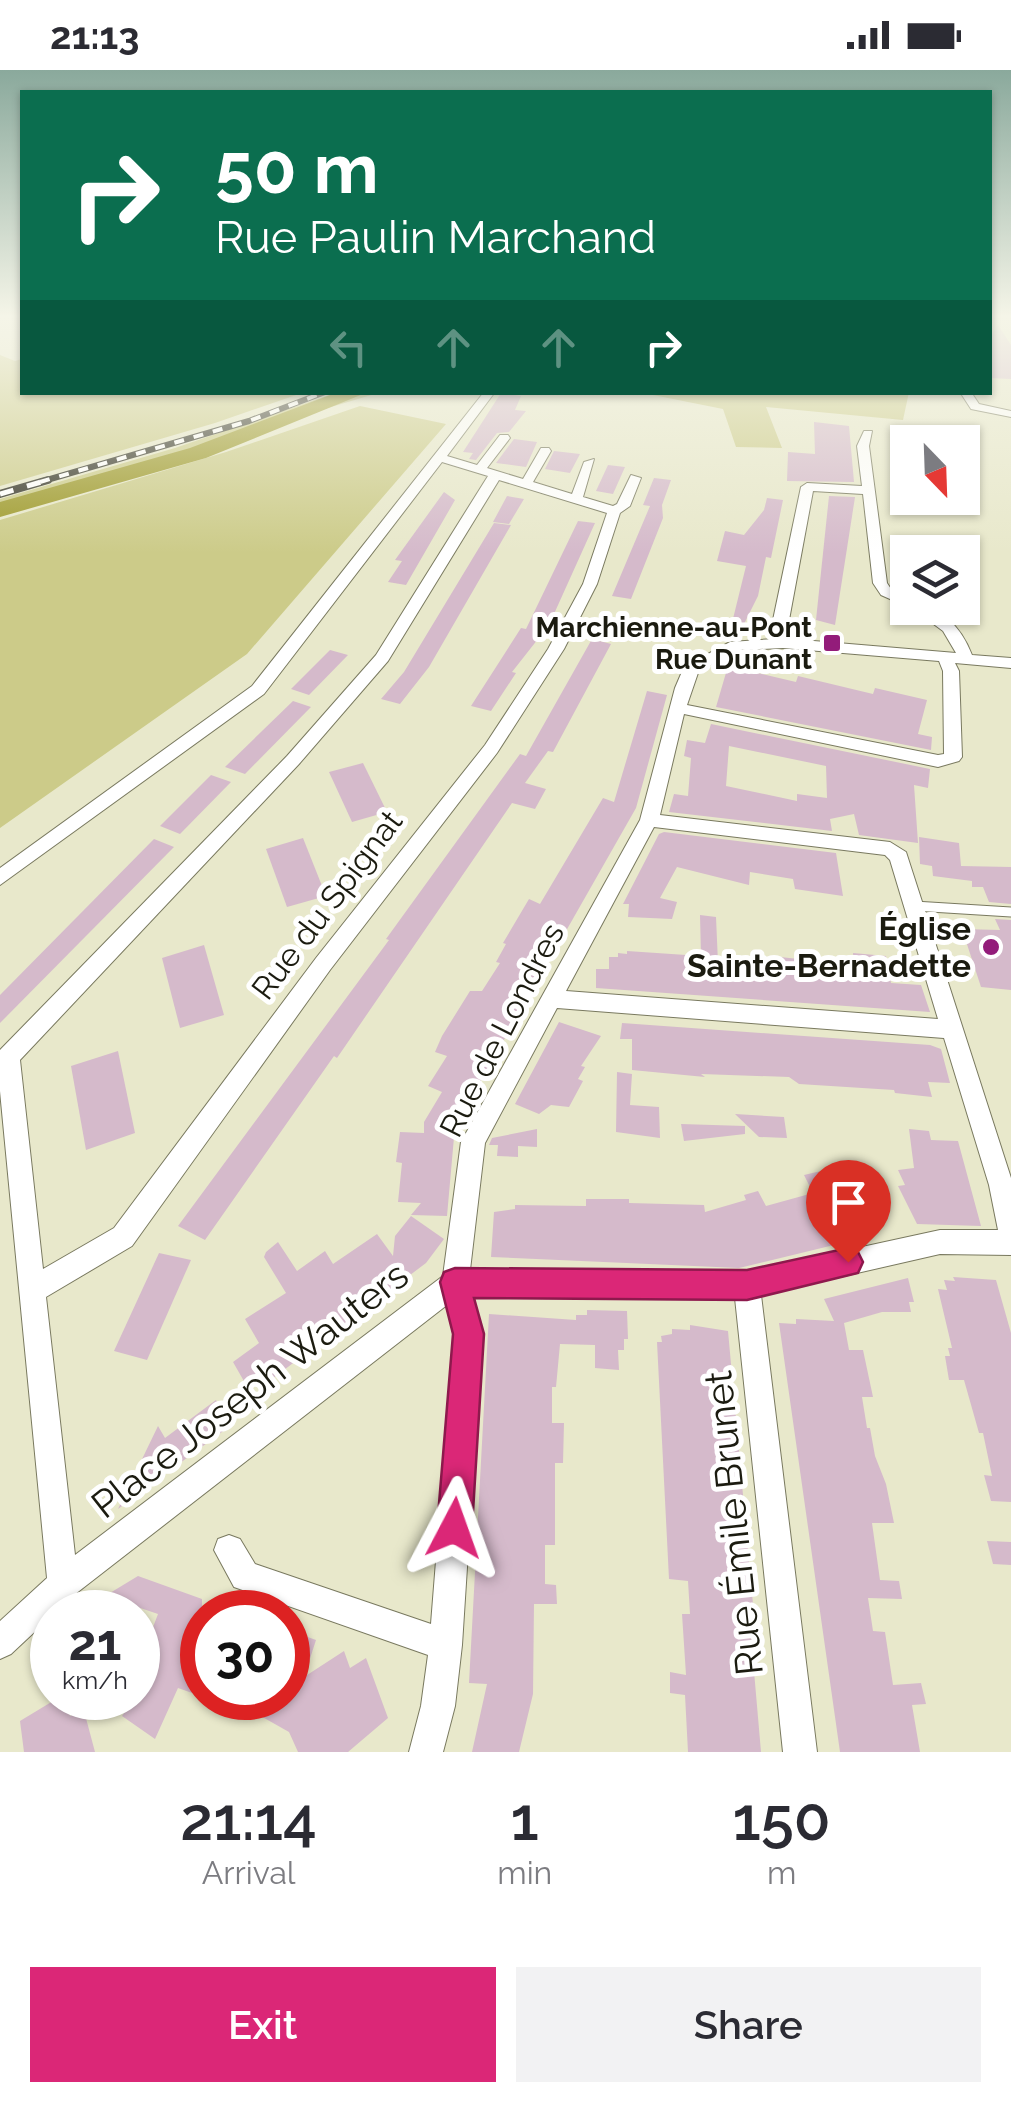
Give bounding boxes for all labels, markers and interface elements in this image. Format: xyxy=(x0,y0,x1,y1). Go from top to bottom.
text: 21:13 xyxy=(50,13,140,58)
text: 50 m xyxy=(215,127,379,209)
icon: right xyxy=(50,130,180,260)
text: Rue Paulin Marchand xyxy=(215,211,656,264)
icon: left xyxy=(321,320,376,375)
icon: ahead xyxy=(426,320,481,375)
icon: ahead xyxy=(531,320,586,375)
icon: right xyxy=(636,320,691,375)
north arrow xyxy=(890,425,980,515)
map controls xyxy=(890,425,980,625)
button: layers xyxy=(890,535,980,625)
place label: Marchienne-au-Pont Rue Dunant xyxy=(536,611,812,676)
marker: Marchienne-au-Pont Rue Dunant xyxy=(821,632,843,654)
street label: Rue du Spignat xyxy=(244,803,410,1006)
place label: Église Sainte-Bernadette xyxy=(687,910,971,984)
street label: Rue de Londres xyxy=(432,917,571,1143)
marker: Église Sainte-Bernadette xyxy=(980,936,1002,958)
pin xyxy=(806,1160,891,1263)
icon: arrive xyxy=(821,1175,876,1230)
street label: Place Joseph Wauters xyxy=(83,1252,417,1527)
street label: Rue Émile Brunet xyxy=(695,1368,772,1677)
position arrow xyxy=(402,1476,506,1580)
speed limit sign: 30 xyxy=(180,1590,310,1720)
text: 21 xyxy=(69,1613,121,1672)
text: km/h xyxy=(62,1665,128,1695)
text: 21:14 xyxy=(180,1784,317,1854)
text: 1 xyxy=(511,1784,539,1854)
text: 150 xyxy=(733,1784,831,1854)
text: Arrival xyxy=(202,1854,296,1891)
text: min xyxy=(497,1854,552,1891)
text: m xyxy=(767,1854,796,1891)
button: Exit xyxy=(30,1967,496,2082)
button: Share xyxy=(516,1967,981,2082)

